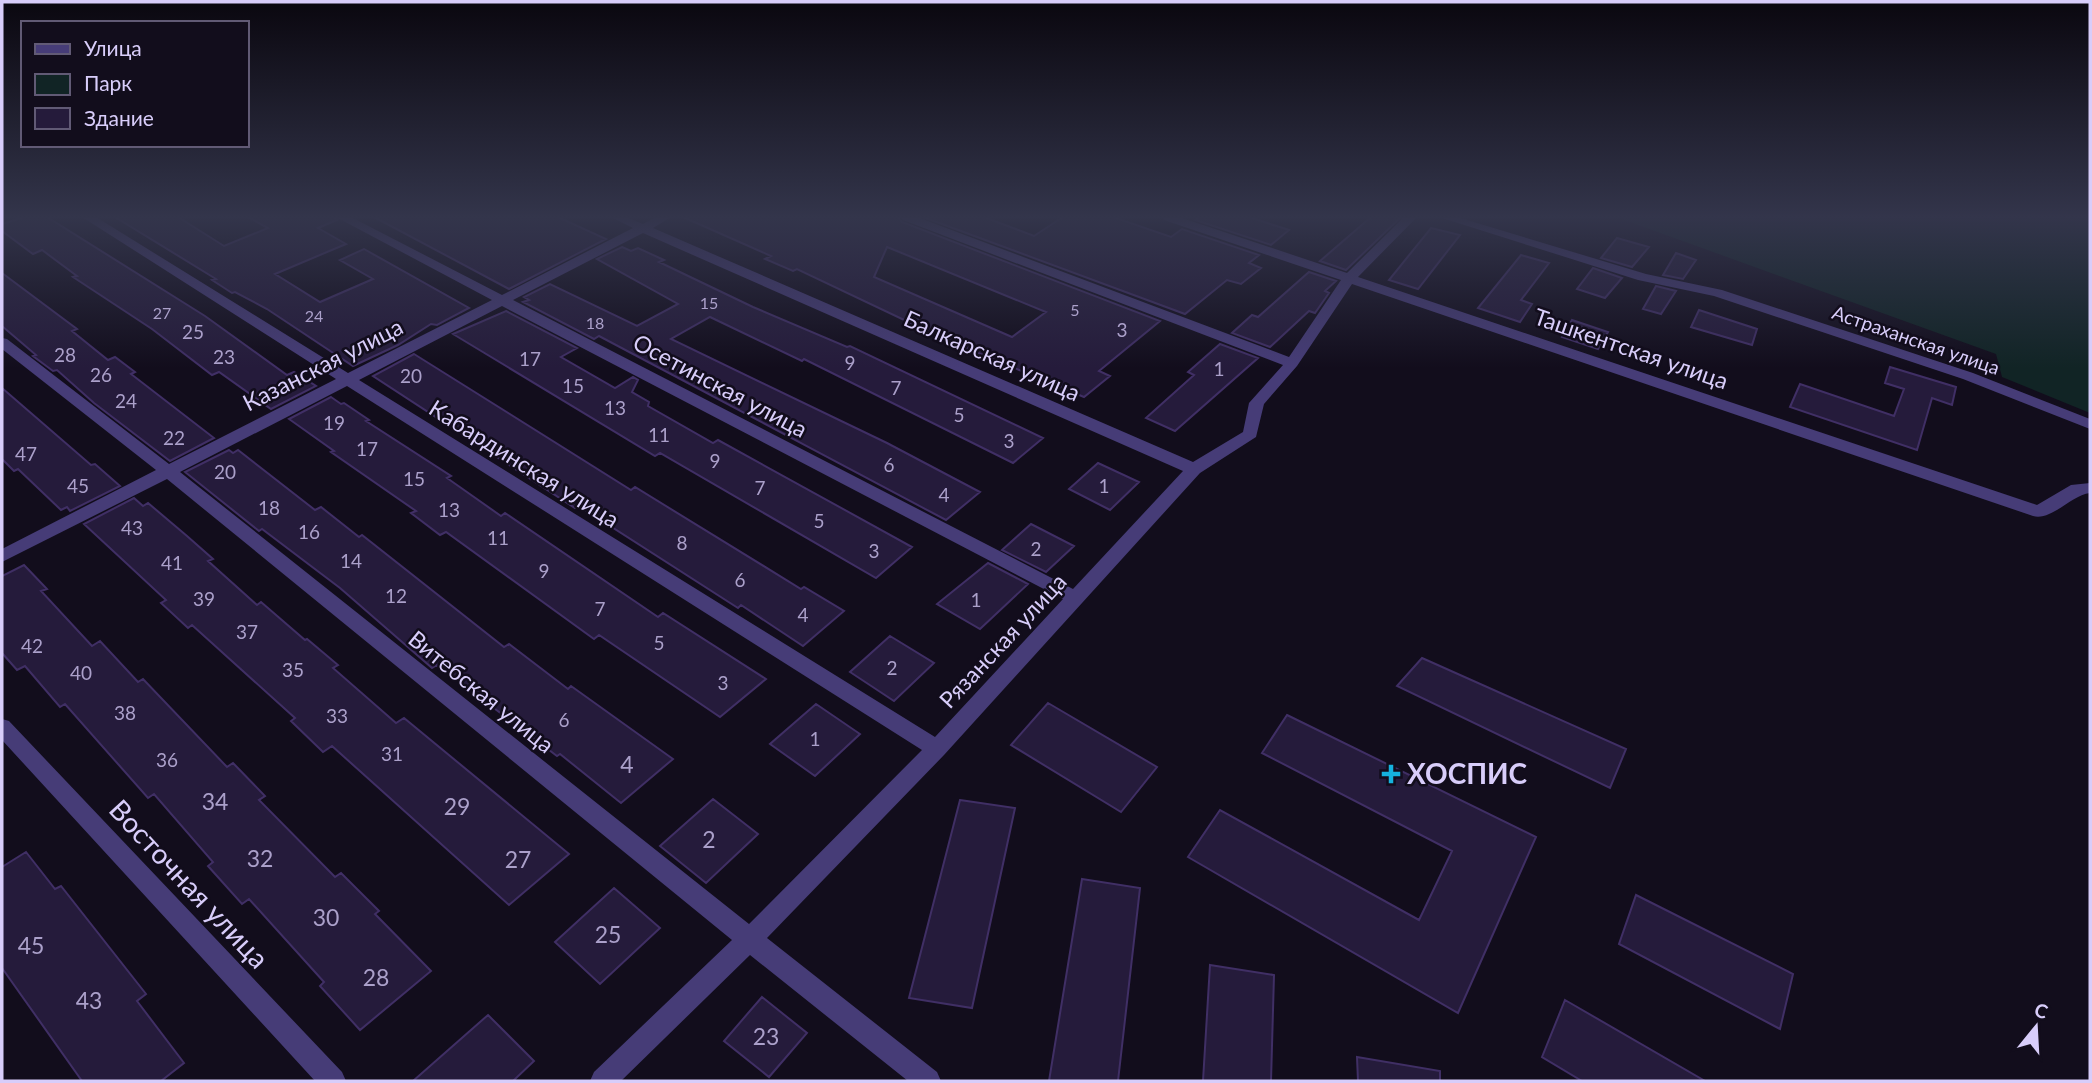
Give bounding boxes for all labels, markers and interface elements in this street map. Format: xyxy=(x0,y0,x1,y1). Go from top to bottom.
legend xyxy=(21,21,248,147)
text: Улица xyxy=(84,35,142,60)
text: Парк xyxy=(84,70,132,95)
text: Здание xyxy=(84,105,154,130)
house number: 15 xyxy=(700,293,718,312)
house number: 5 xyxy=(1070,300,1080,319)
street label: Астраханская улица xyxy=(1829,300,2003,379)
street label: Ташкентская улица xyxy=(1531,302,1732,394)
house number: 27 xyxy=(153,303,171,322)
street label: Балкарская улица xyxy=(900,304,1085,406)
house number: 24 xyxy=(305,306,323,325)
street label: Казанская улица xyxy=(238,312,407,416)
house number: 18 xyxy=(586,313,604,332)
house number: 3 xyxy=(1116,318,1128,341)
house number: 25 xyxy=(182,320,204,343)
street label: Осетинская улица xyxy=(629,327,812,443)
house number: 28 xyxy=(54,343,76,366)
house number: 23 xyxy=(213,345,235,368)
house number: 17 xyxy=(519,347,541,370)
house number: 9 xyxy=(844,351,856,374)
house number: 1 xyxy=(1213,357,1225,380)
house number: 26 xyxy=(90,363,112,386)
house number: 20 xyxy=(400,364,422,387)
house number: 15 xyxy=(562,374,584,397)
house number: 7 xyxy=(890,376,902,399)
house number: 24 xyxy=(115,389,137,412)
street label: Кабардинская улица xyxy=(424,393,625,533)
house number: 13 xyxy=(604,396,626,419)
house number: 5 xyxy=(953,403,965,426)
house number: 19 xyxy=(323,411,345,434)
house number: 11 xyxy=(648,423,670,446)
house number: 22 xyxy=(163,426,185,449)
house number: 3 xyxy=(1003,429,1015,452)
house number: 17 xyxy=(356,437,378,460)
house number: 47 xyxy=(15,442,37,465)
house number: 9 xyxy=(709,449,721,472)
house number: 6 xyxy=(883,453,895,476)
house number: 20 xyxy=(214,460,236,483)
house number: 15 xyxy=(403,467,425,490)
house number: 45 xyxy=(67,474,89,497)
house number: 1 xyxy=(1098,474,1110,497)
house number: 7 xyxy=(754,476,766,499)
house number: 4 xyxy=(938,483,950,506)
house number: 18 xyxy=(258,496,280,519)
house number: 13 xyxy=(438,498,460,521)
house number: 5 xyxy=(813,509,825,532)
house number: 43 xyxy=(121,516,143,539)
house number: 16 xyxy=(298,520,320,543)
house number: 11 xyxy=(487,526,509,549)
house number: 8 xyxy=(676,531,688,554)
house number: 2 xyxy=(1030,537,1042,560)
house number: 3 xyxy=(868,539,880,562)
house number: 14 xyxy=(340,549,362,572)
house number: 41 xyxy=(161,551,183,574)
house number: 9 xyxy=(538,559,550,582)
street label: Рязанская улица xyxy=(933,567,1072,713)
house number: 6 xyxy=(734,568,746,591)
house number: 12 xyxy=(385,584,407,607)
house number: 39 xyxy=(193,587,215,610)
house number: 1 xyxy=(970,588,982,611)
house number: 7 xyxy=(594,597,606,620)
house number: 4 xyxy=(797,603,809,626)
house number: 37 xyxy=(236,620,258,643)
street label: Витебская улица xyxy=(403,624,560,758)
house number: 5 xyxy=(653,631,665,654)
house number: 42 xyxy=(21,634,43,657)
house number: 2 xyxy=(886,656,898,679)
house number: 35 xyxy=(282,658,304,681)
house number: 40 xyxy=(70,661,92,684)
house number: 3 xyxy=(717,671,729,694)
house number: 38 xyxy=(114,701,136,724)
house number: 33 xyxy=(326,704,348,727)
house number: 6 xyxy=(558,708,570,731)
house number: 1 xyxy=(809,727,821,750)
house number: 31 xyxy=(381,742,403,765)
house number: 36 xyxy=(156,748,178,771)
house number: 4 xyxy=(620,750,634,778)
place label: ХОСПИС xyxy=(1407,756,1528,790)
marker: ХОСПИС xyxy=(1381,764,1401,784)
house number: 34 xyxy=(202,787,228,815)
street label: Восточная улица xyxy=(103,792,277,975)
house number: 29 xyxy=(444,792,470,820)
house number: 2 xyxy=(702,825,716,853)
house number: 32 xyxy=(247,844,273,872)
house number: 27 xyxy=(505,845,531,873)
house number: 30 xyxy=(313,903,339,931)
house number: 25 xyxy=(595,920,621,948)
house number: 45 xyxy=(18,931,44,959)
house number: 28 xyxy=(363,963,389,991)
house number: 43 xyxy=(76,986,102,1014)
north arrow xyxy=(2001,992,2071,1062)
text: С xyxy=(2032,997,2051,1023)
house number: 23 xyxy=(753,1022,779,1050)

